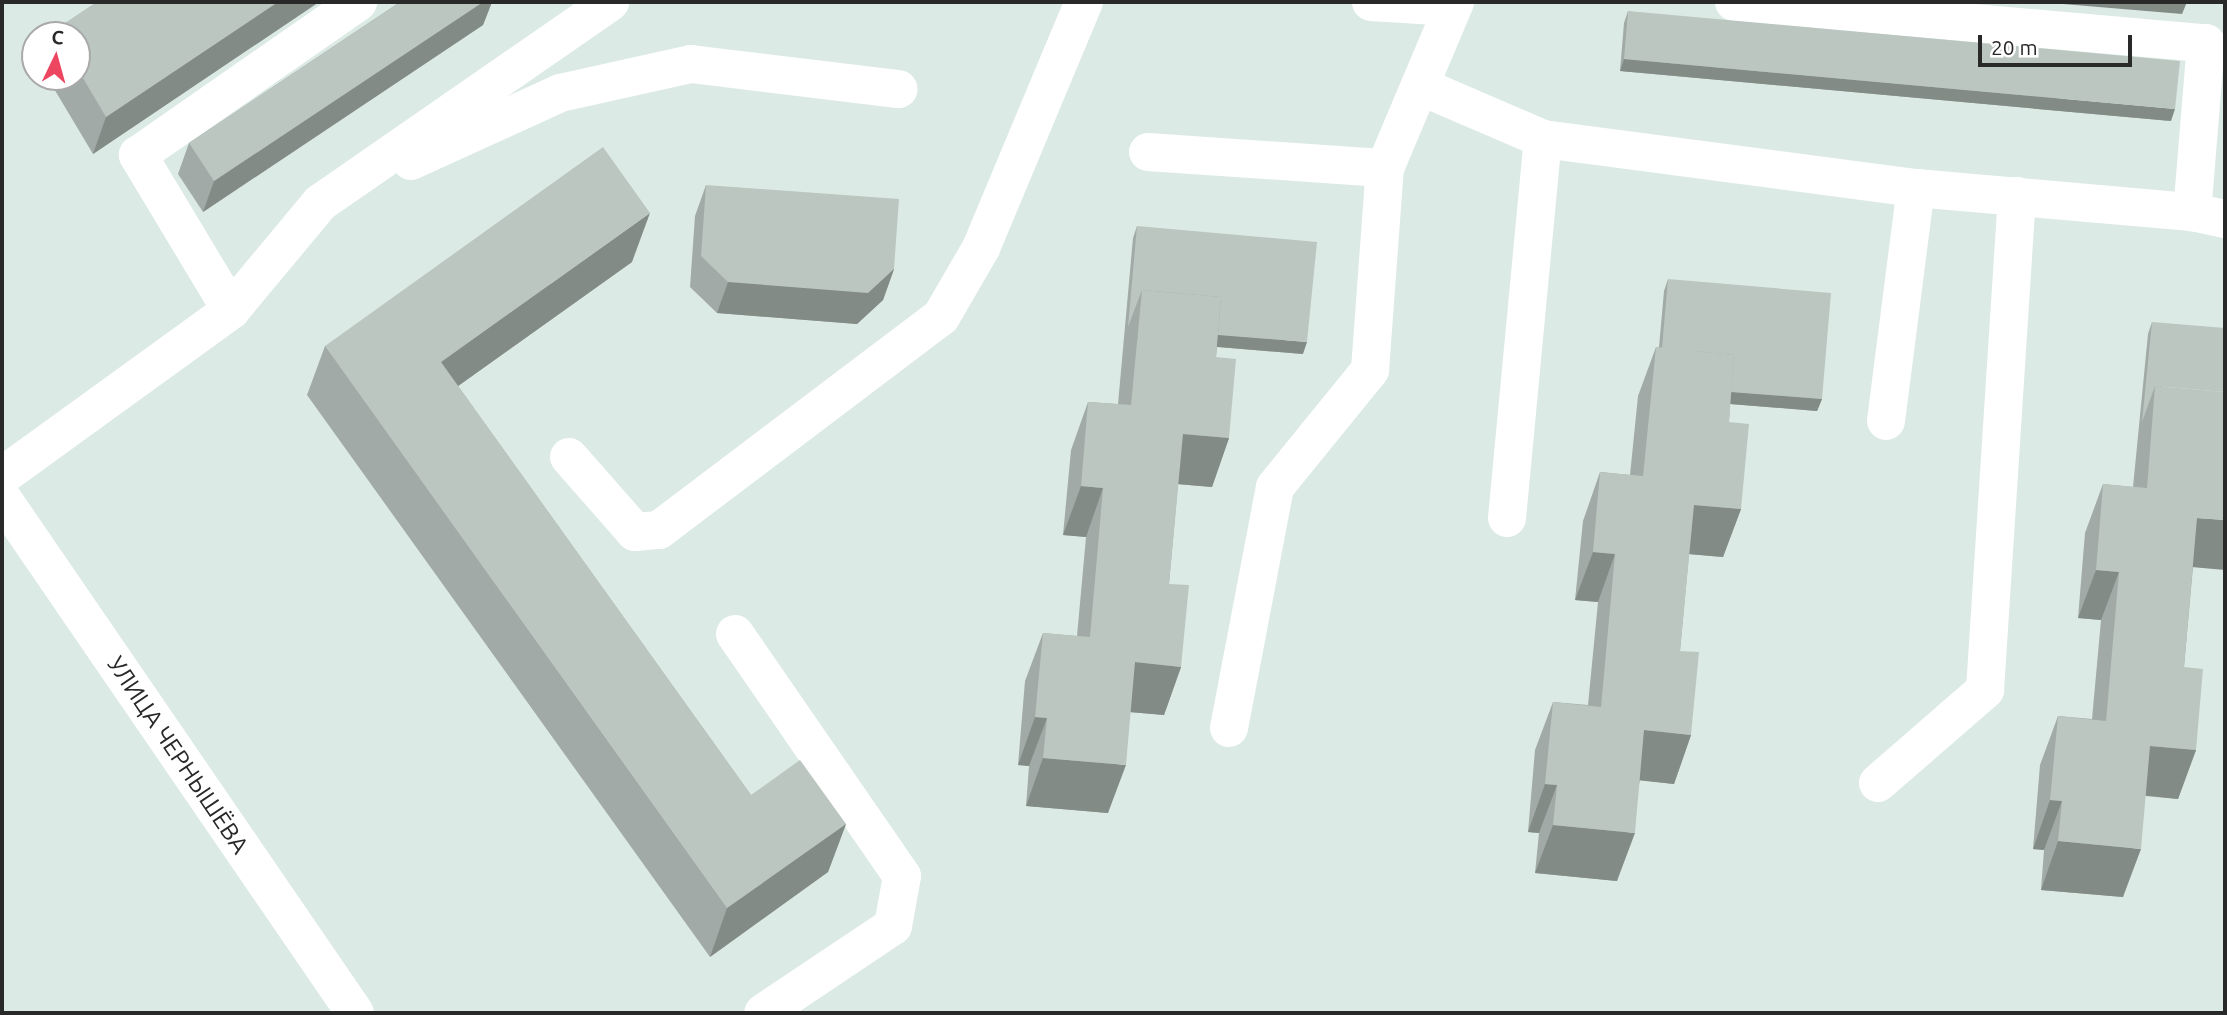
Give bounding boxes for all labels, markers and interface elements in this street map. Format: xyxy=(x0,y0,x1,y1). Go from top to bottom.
north arrow xyxy=(21,21,91,91)
scale bar xyxy=(1982,21,2136,65)
text: С xyxy=(51,26,65,49)
text: 20 m xyxy=(1991,35,2038,59)
street label: УЛИЦА ЧЕРНЫШЁВА xyxy=(101,651,255,859)

